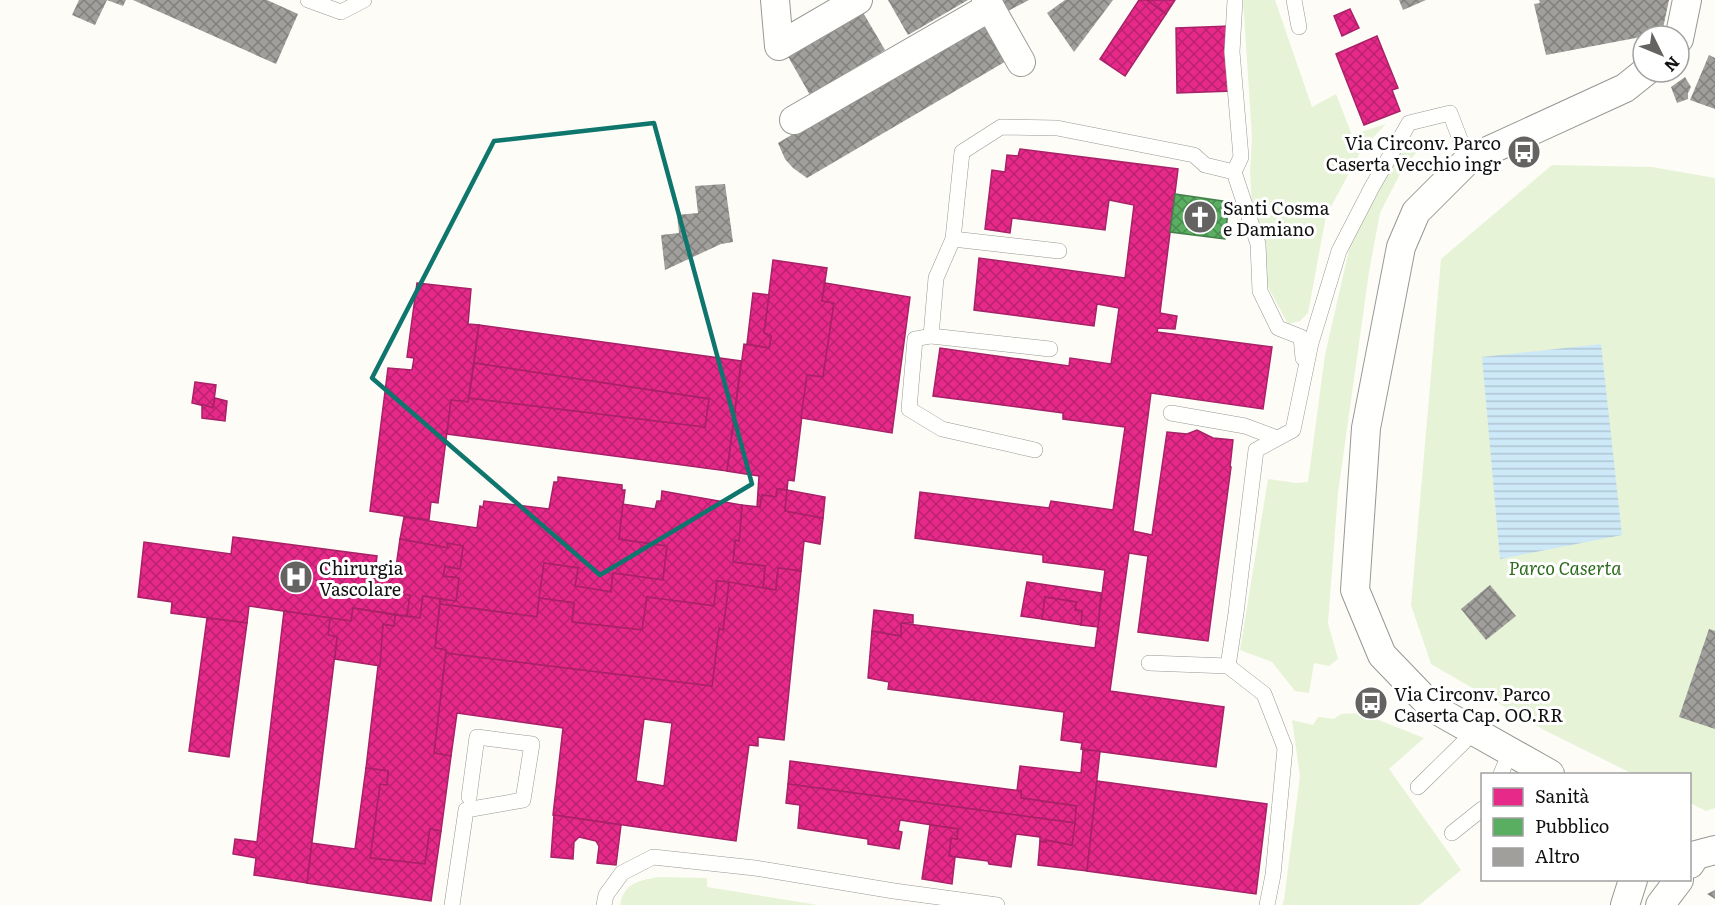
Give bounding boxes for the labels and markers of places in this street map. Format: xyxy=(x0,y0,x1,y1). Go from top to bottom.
place label: Via Circonv. Parco Caserta Vecchio ingr xyxy=(1326,129,1501,177)
bus stop icon: Via Circonv. Parco Caserta Vecchio ingr xyxy=(1506,134,1542,170)
place label: Santi Cosma e Damiano xyxy=(1223,194,1330,242)
church icon: Santi Cosma e Damiano xyxy=(1182,199,1218,235)
place label: Chirurgia Vascolare xyxy=(319,554,404,602)
hospital icon: Chirurgia Vascolare xyxy=(278,559,314,595)
place label: Via Circonv. Parco Caserta Cap. OO.RR xyxy=(1394,680,1563,728)
bus stop icon: Via Circonv. Parco Caserta Cap. OO.RR xyxy=(1353,685,1389,721)

